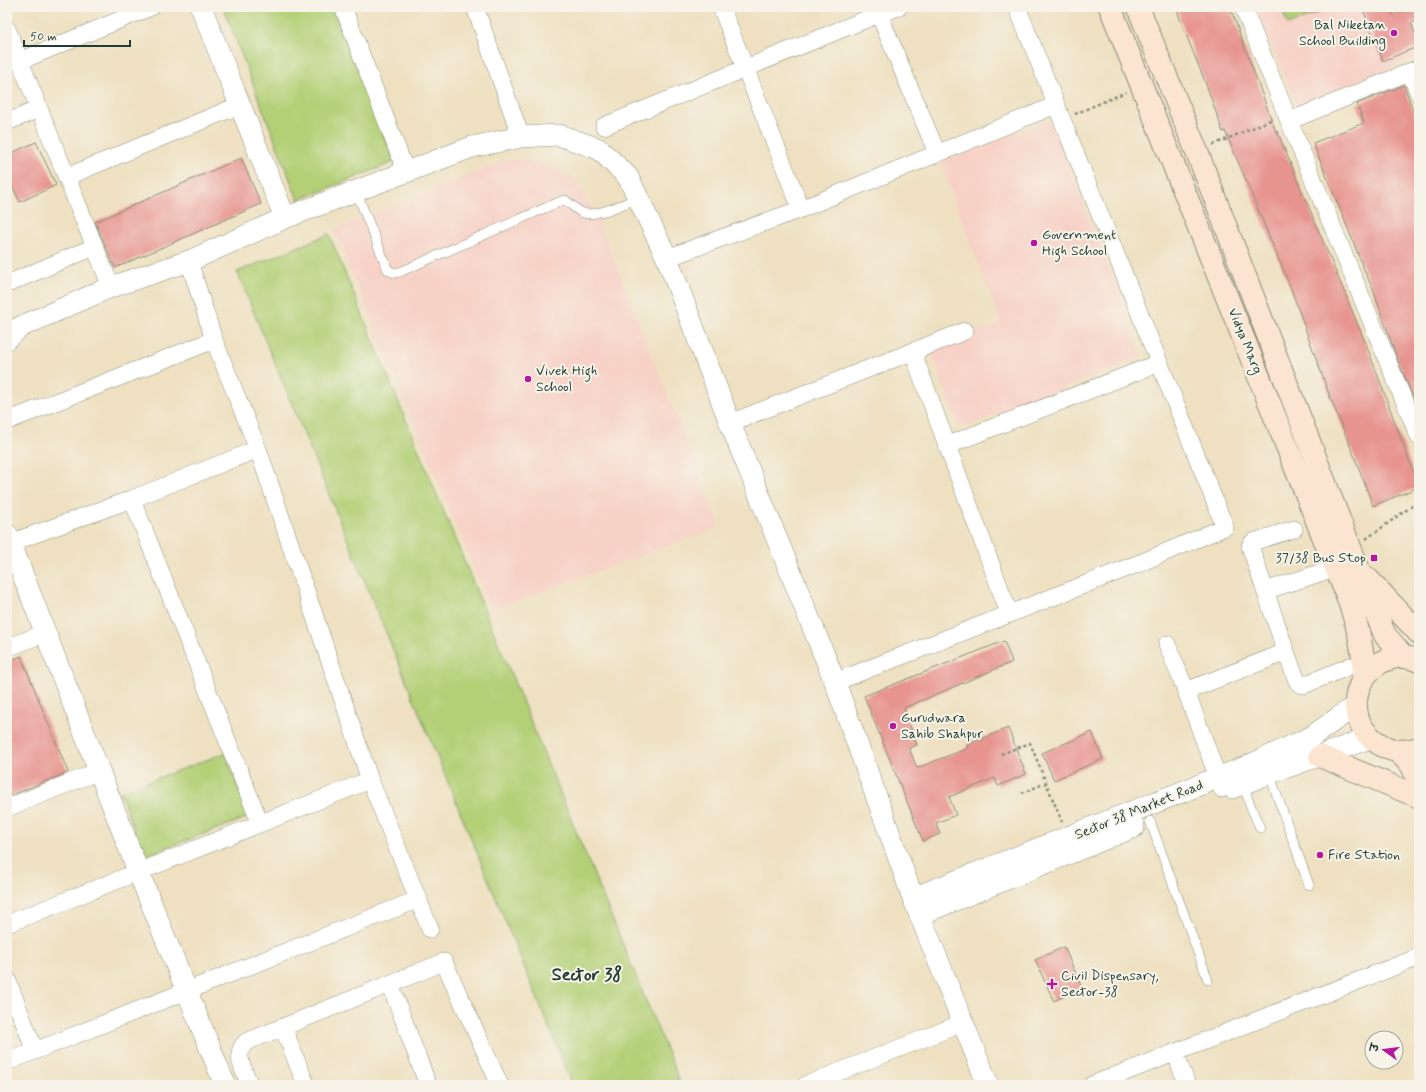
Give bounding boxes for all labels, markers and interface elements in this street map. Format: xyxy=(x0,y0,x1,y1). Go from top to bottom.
place label: Bal Niketan School Building xyxy=(1299,16,1386,51)
scale bar xyxy=(24,22,130,48)
marker: Bal Niketan School Building xyxy=(1389,28,1399,38)
text: 50 m xyxy=(30,29,57,45)
place label: Government High School xyxy=(1042,226,1116,262)
marker: Government High School xyxy=(1029,238,1039,248)
street label: Vidya Marg xyxy=(1223,305,1266,377)
place label: Vivek High School xyxy=(536,362,597,396)
marker: Vivek High School xyxy=(523,374,533,384)
place label: 37/38 Bus Stop xyxy=(1276,549,1366,567)
marker: 37/38 Bus Stop xyxy=(1369,553,1379,563)
place label: Gurudwara Sahib Shahpur xyxy=(901,709,983,743)
marker: Gurudwara Sahib Shahpur xyxy=(888,721,898,731)
street label: Sector 38 Market Road xyxy=(1072,776,1206,844)
place label: Fire Station xyxy=(1328,846,1400,864)
marker: Fire Station xyxy=(1315,850,1325,860)
district label: Sector 38 xyxy=(552,963,622,987)
place label: Civil Dispensary, Sector-38 xyxy=(1061,967,1159,1001)
marker: Civil Dispensary, Sector-38 xyxy=(1046,978,1058,990)
north arrow xyxy=(1364,1030,1404,1070)
text: उ xyxy=(1367,1041,1383,1054)

